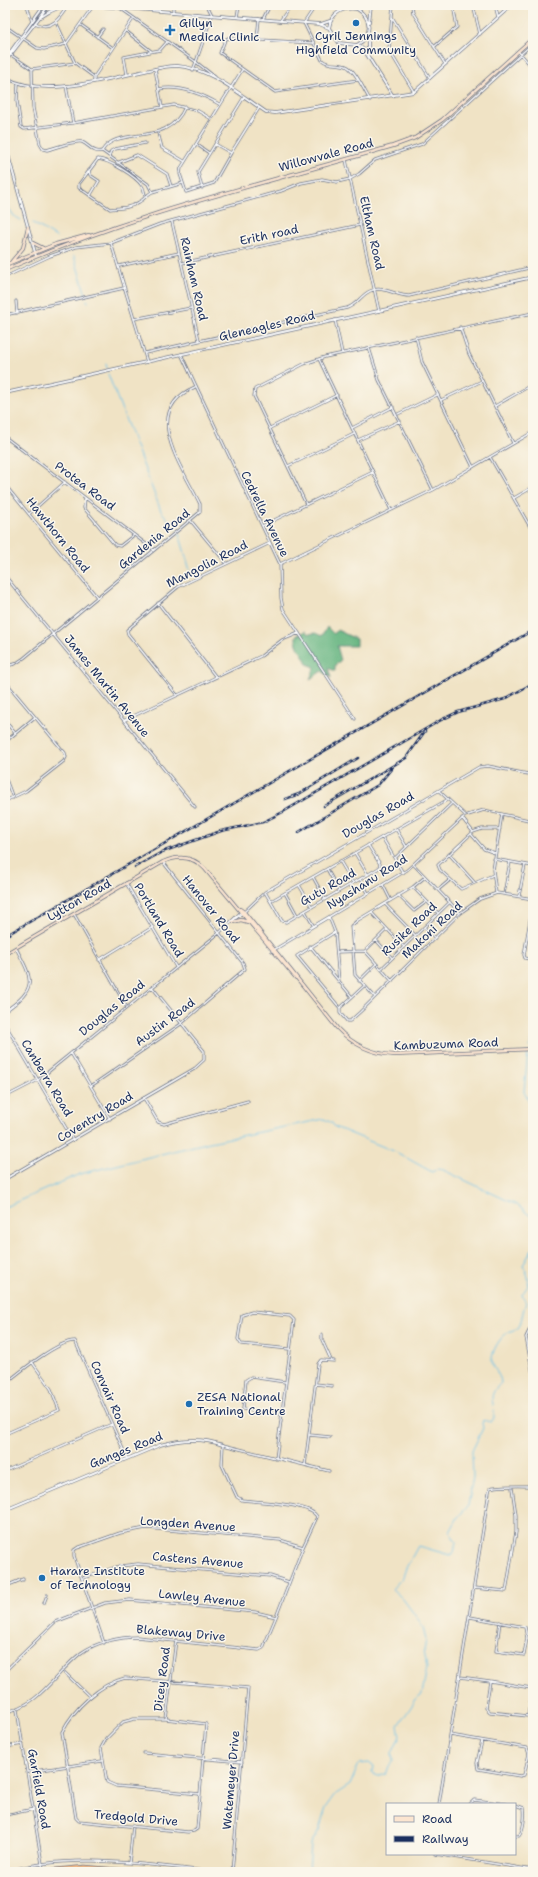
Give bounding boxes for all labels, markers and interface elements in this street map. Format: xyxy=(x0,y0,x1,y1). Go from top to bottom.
place label: Gillyn Medical Clinic xyxy=(179,15,259,45)
marker: Cyril Jennings Highfield Community xyxy=(351,18,361,28)
marker: Gillyn Medical Clinic xyxy=(164,24,176,36)
place label: Cyril Jennings Highfield Community xyxy=(296,28,416,58)
street label: Willowvale Road xyxy=(277,135,376,175)
street label: Eltham Road xyxy=(356,195,388,272)
street label: Erith road xyxy=(238,221,300,249)
street label: Rainham Road xyxy=(177,236,211,323)
street label: Gleneagles Road xyxy=(217,307,317,345)
street label: Protea Road xyxy=(51,458,119,514)
street label: Cedrella Avenue xyxy=(237,468,293,560)
street label: Hawthorn Road xyxy=(23,494,94,576)
street label: Gardenia Road xyxy=(115,505,193,573)
street label: Mangolia Road xyxy=(164,536,251,591)
street label: James Martin Avenue xyxy=(61,631,153,741)
street label: Douglas Road xyxy=(339,788,417,842)
street label: Nyashanu Road xyxy=(324,851,411,913)
street label: Gutu Road xyxy=(297,864,359,909)
street label: Hanover Road xyxy=(179,872,244,947)
street label: Lytton Road xyxy=(44,875,114,925)
street label: Portland Road xyxy=(130,880,188,961)
street label: Rusike Road xyxy=(378,898,440,959)
street label: Makoni Road xyxy=(398,898,466,962)
street label: Douglas Road xyxy=(76,976,149,1040)
street label: Austin Road xyxy=(132,994,198,1050)
street label: Kambuzuma Road xyxy=(393,1034,499,1054)
street label: Canberra Road xyxy=(18,1036,77,1120)
street label: Coventry Road xyxy=(54,1088,136,1146)
street label: Convair Road xyxy=(87,1358,133,1436)
place label: ZESA National Training Centre xyxy=(197,1389,286,1419)
marker: ZESA National Training Centre xyxy=(184,1399,194,1409)
street label: Ganges Road xyxy=(87,1428,165,1472)
street label: Longden Avenue xyxy=(140,1513,237,1535)
street label: Castens Avenue xyxy=(152,1548,245,1572)
place label: Harare Institute of Technology xyxy=(50,1563,145,1593)
marker: Harare Institute of Technology xyxy=(37,1573,47,1583)
street label: Lawley Avenue xyxy=(158,1585,247,1611)
street label: Blakeway Drive xyxy=(136,1621,226,1645)
street label: Dicey Road xyxy=(150,1645,174,1712)
street label: Watemeyer Drive xyxy=(219,1730,243,1830)
street label: Garfield Road xyxy=(24,1747,54,1831)
legend xyxy=(386,1803,516,1855)
street label: Tredgold Drive xyxy=(93,1806,179,1830)
text: Road xyxy=(422,1811,453,1827)
text: Railway xyxy=(422,1831,469,1847)

